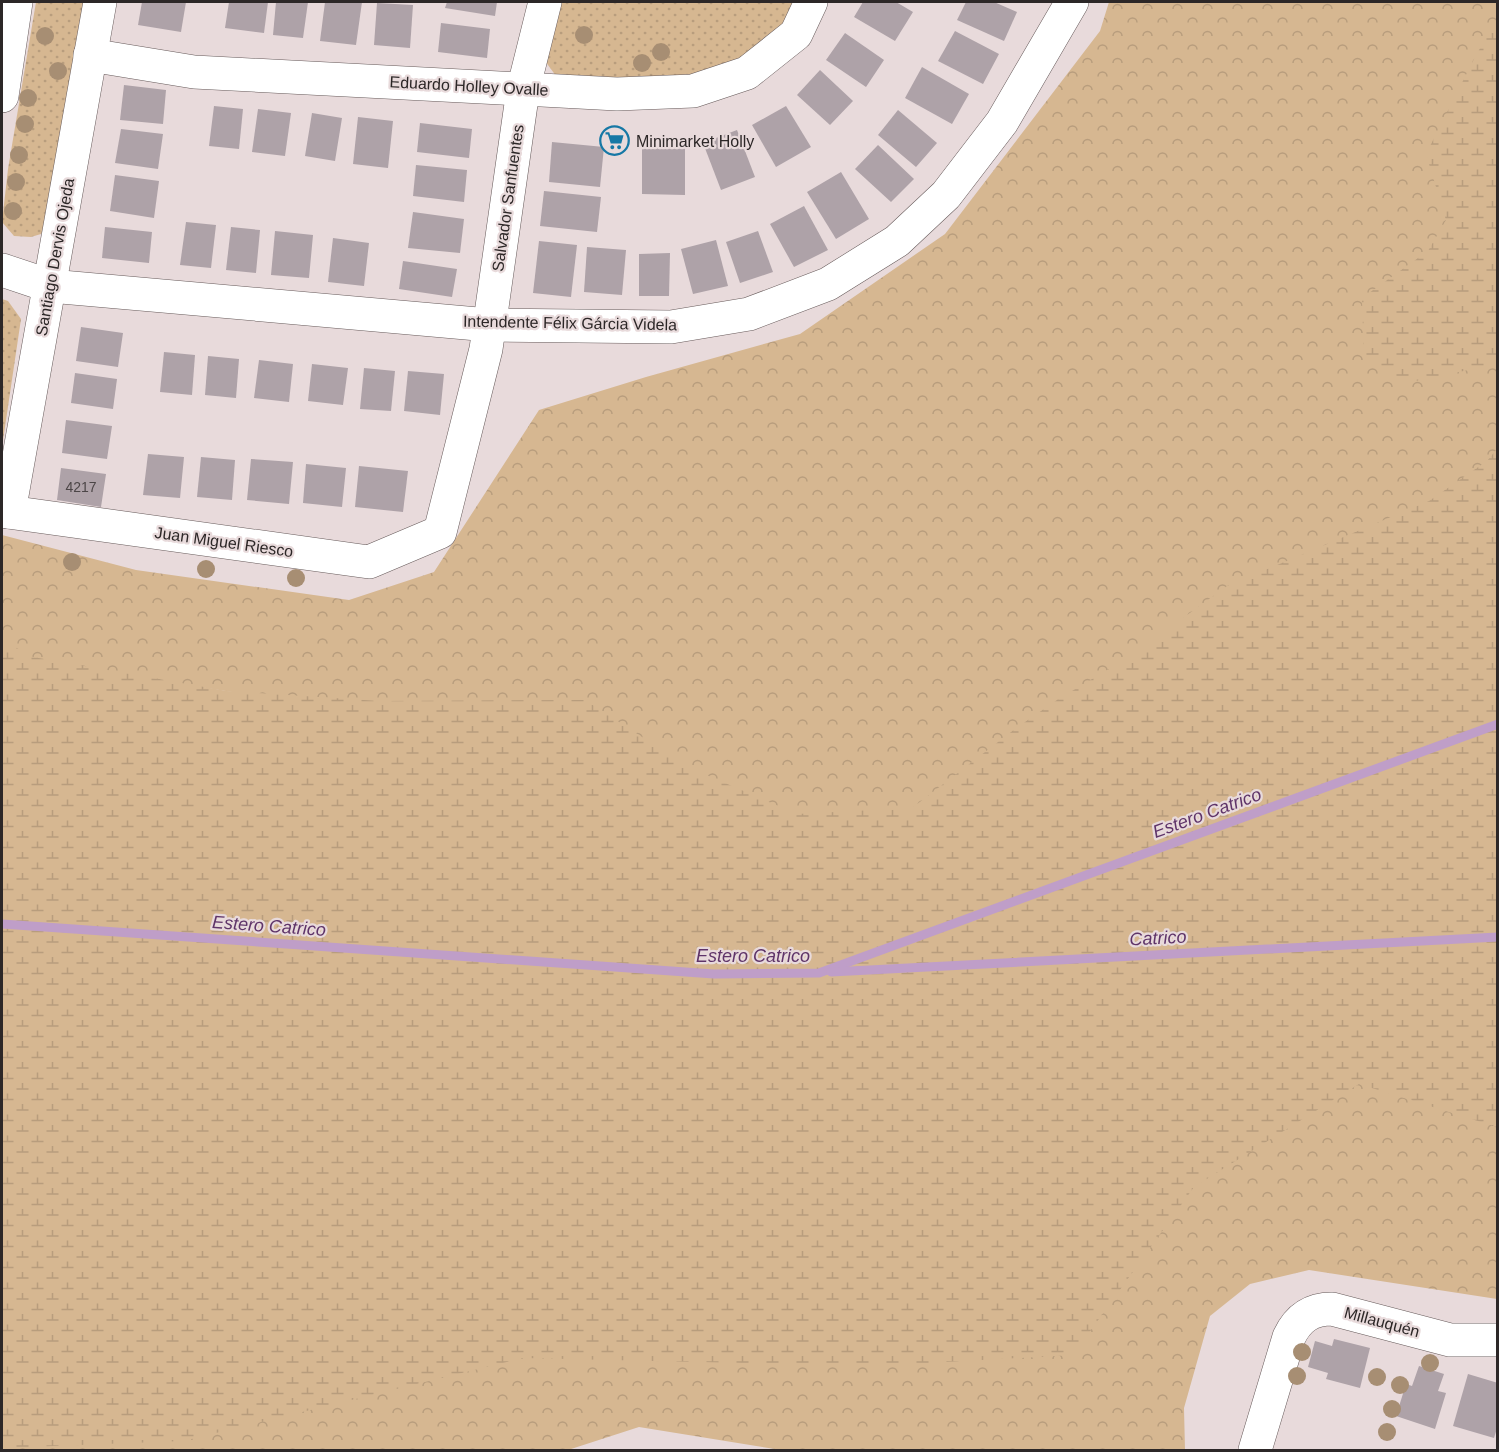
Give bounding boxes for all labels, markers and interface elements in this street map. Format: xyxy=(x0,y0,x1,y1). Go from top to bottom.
street label: Eduardo Holley Ovalle xyxy=(389,73,549,99)
street label: Salvador Sanfuentes xyxy=(489,123,527,273)
supermarket icon: Minimarket Holly xyxy=(599,125,631,157)
place label: Minimarket Holly xyxy=(636,133,754,150)
street label: Santiago Dervis Ojeda xyxy=(33,177,77,337)
street label: Intendente Félix Gárcia Videla xyxy=(463,313,677,333)
house number: 4217 xyxy=(65,479,97,495)
street label: Juan Miguel Riesco xyxy=(154,524,294,560)
water label: Estero Catrico xyxy=(1150,784,1264,842)
water label: Estero Catrico xyxy=(211,912,327,940)
water label: Catrico xyxy=(1129,927,1187,949)
water label: Estero Catrico xyxy=(696,946,810,966)
street label: Millauquén xyxy=(1342,1304,1422,1340)

